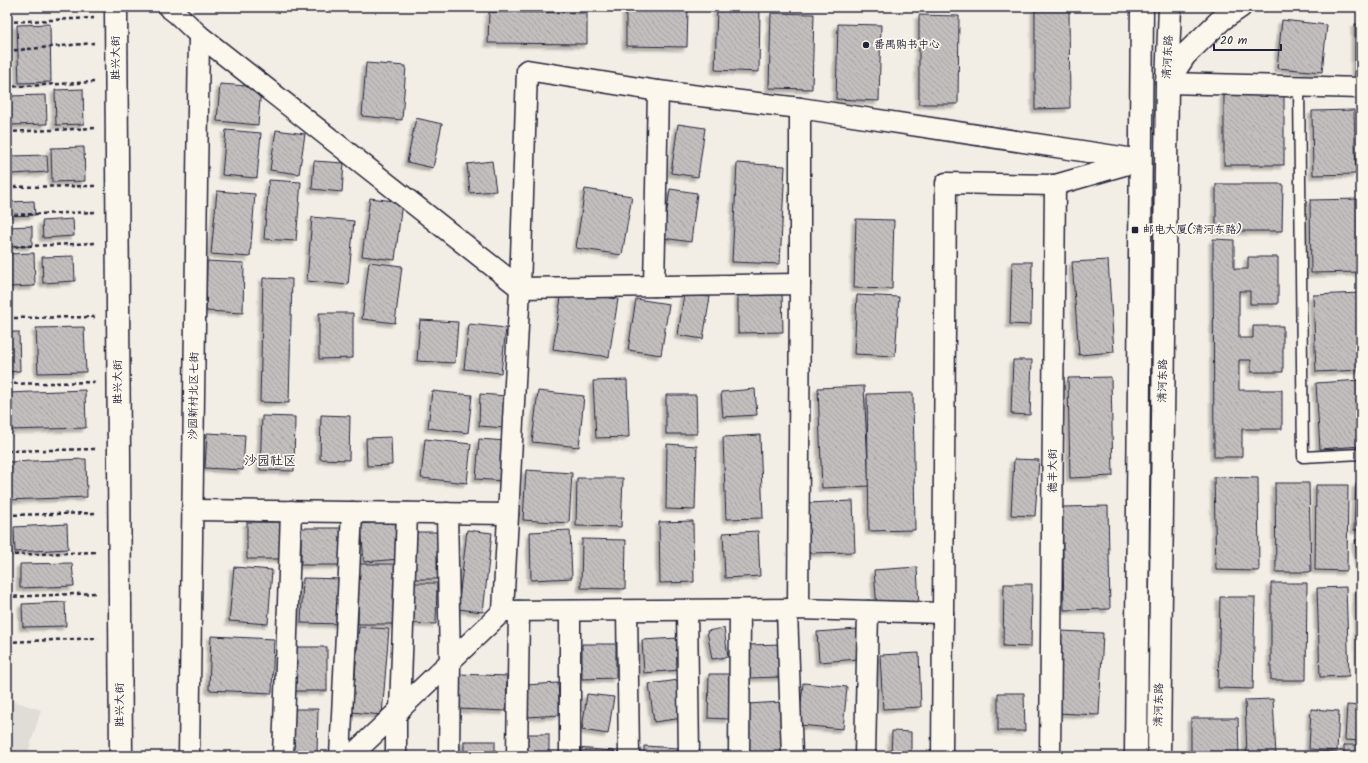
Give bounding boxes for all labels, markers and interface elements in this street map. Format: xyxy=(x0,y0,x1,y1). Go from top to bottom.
scale bar xyxy=(1214,26,1281,52)
text: 20 m xyxy=(1220,31,1248,50)
street label: 胜兴大街 xyxy=(107,35,125,80)
street label: 清河东路 xyxy=(1158,35,1178,79)
place label: 番禺购书中心 xyxy=(874,36,940,54)
marker: 番禺购书中心 xyxy=(861,40,871,50)
place label: 邮电大厦(清河东路) xyxy=(1143,221,1242,239)
marker: 邮电大厦(清河东路) xyxy=(1130,225,1140,235)
street label: 沙园新村北区七街 xyxy=(184,351,204,440)
street label: 胜兴大街 xyxy=(109,359,127,404)
street label: 清河东路 xyxy=(1154,359,1172,403)
street label: 德丰大街 xyxy=(1044,448,1062,493)
district label: 沙园社区 xyxy=(244,451,296,472)
street label: 胜兴大街 xyxy=(111,682,129,727)
street label: 清河东路 xyxy=(1150,683,1168,727)

